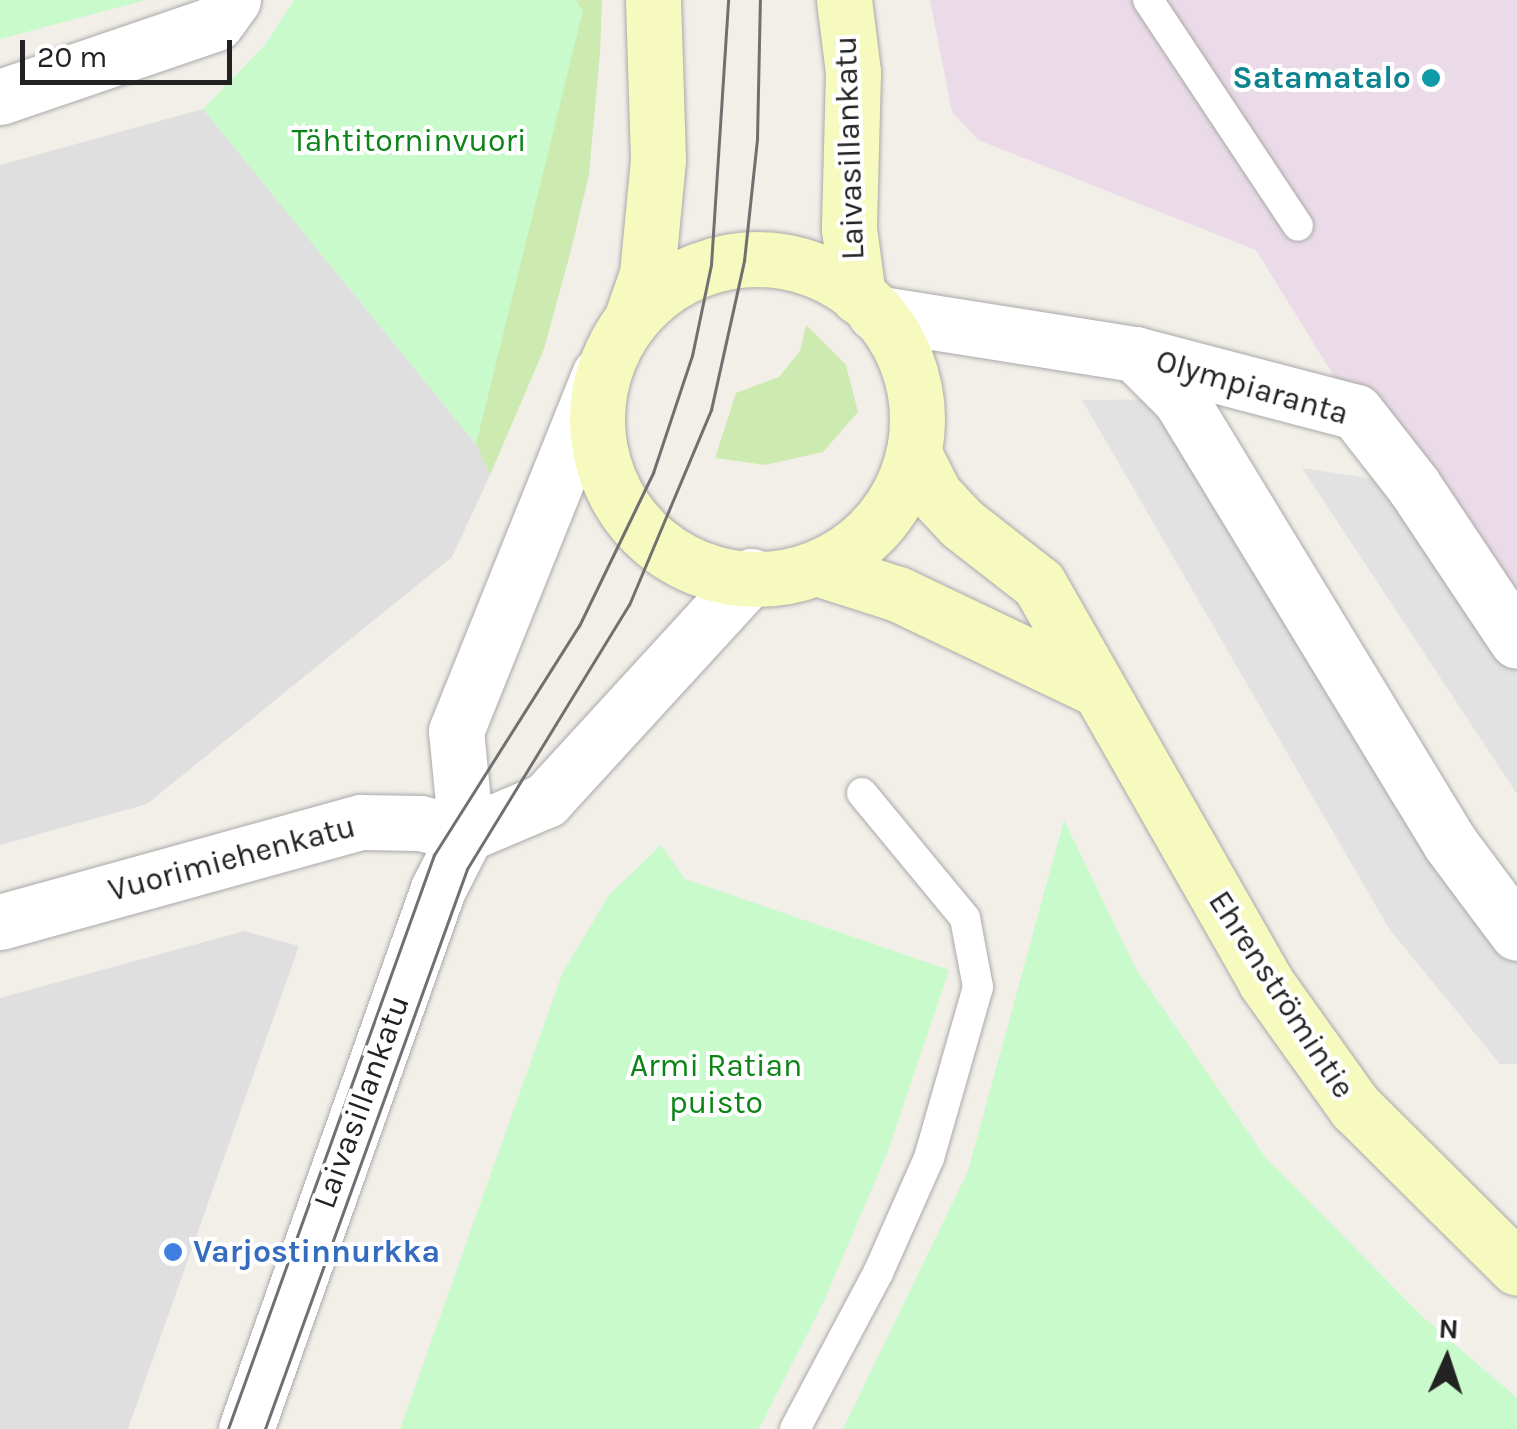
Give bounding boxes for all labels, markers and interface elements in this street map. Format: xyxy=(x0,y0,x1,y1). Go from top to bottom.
scale bar xyxy=(25,20,238,82)
street label: Laivasillankatu xyxy=(827,35,873,261)
text: 20 m xyxy=(37,39,107,75)
place label: Satamatalo xyxy=(1232,59,1411,97)
marker: Satamatalo xyxy=(1420,67,1442,89)
park label: Tähtitorninvuori xyxy=(291,122,527,160)
street label: Olympiaranta xyxy=(1151,342,1353,434)
street label: Vuorimiehenkatu xyxy=(104,808,360,910)
street label: Ehrenströmintie xyxy=(1200,884,1362,1106)
street label: Laivasillankatu xyxy=(306,990,418,1214)
park label: Armi Ratian puisto xyxy=(630,1048,802,1123)
place label: Varjostinnurkka xyxy=(193,1233,440,1271)
marker: Varjostinnurkka xyxy=(162,1241,184,1263)
north arrow xyxy=(1397,1309,1497,1409)
text: N xyxy=(1438,1312,1459,1346)

